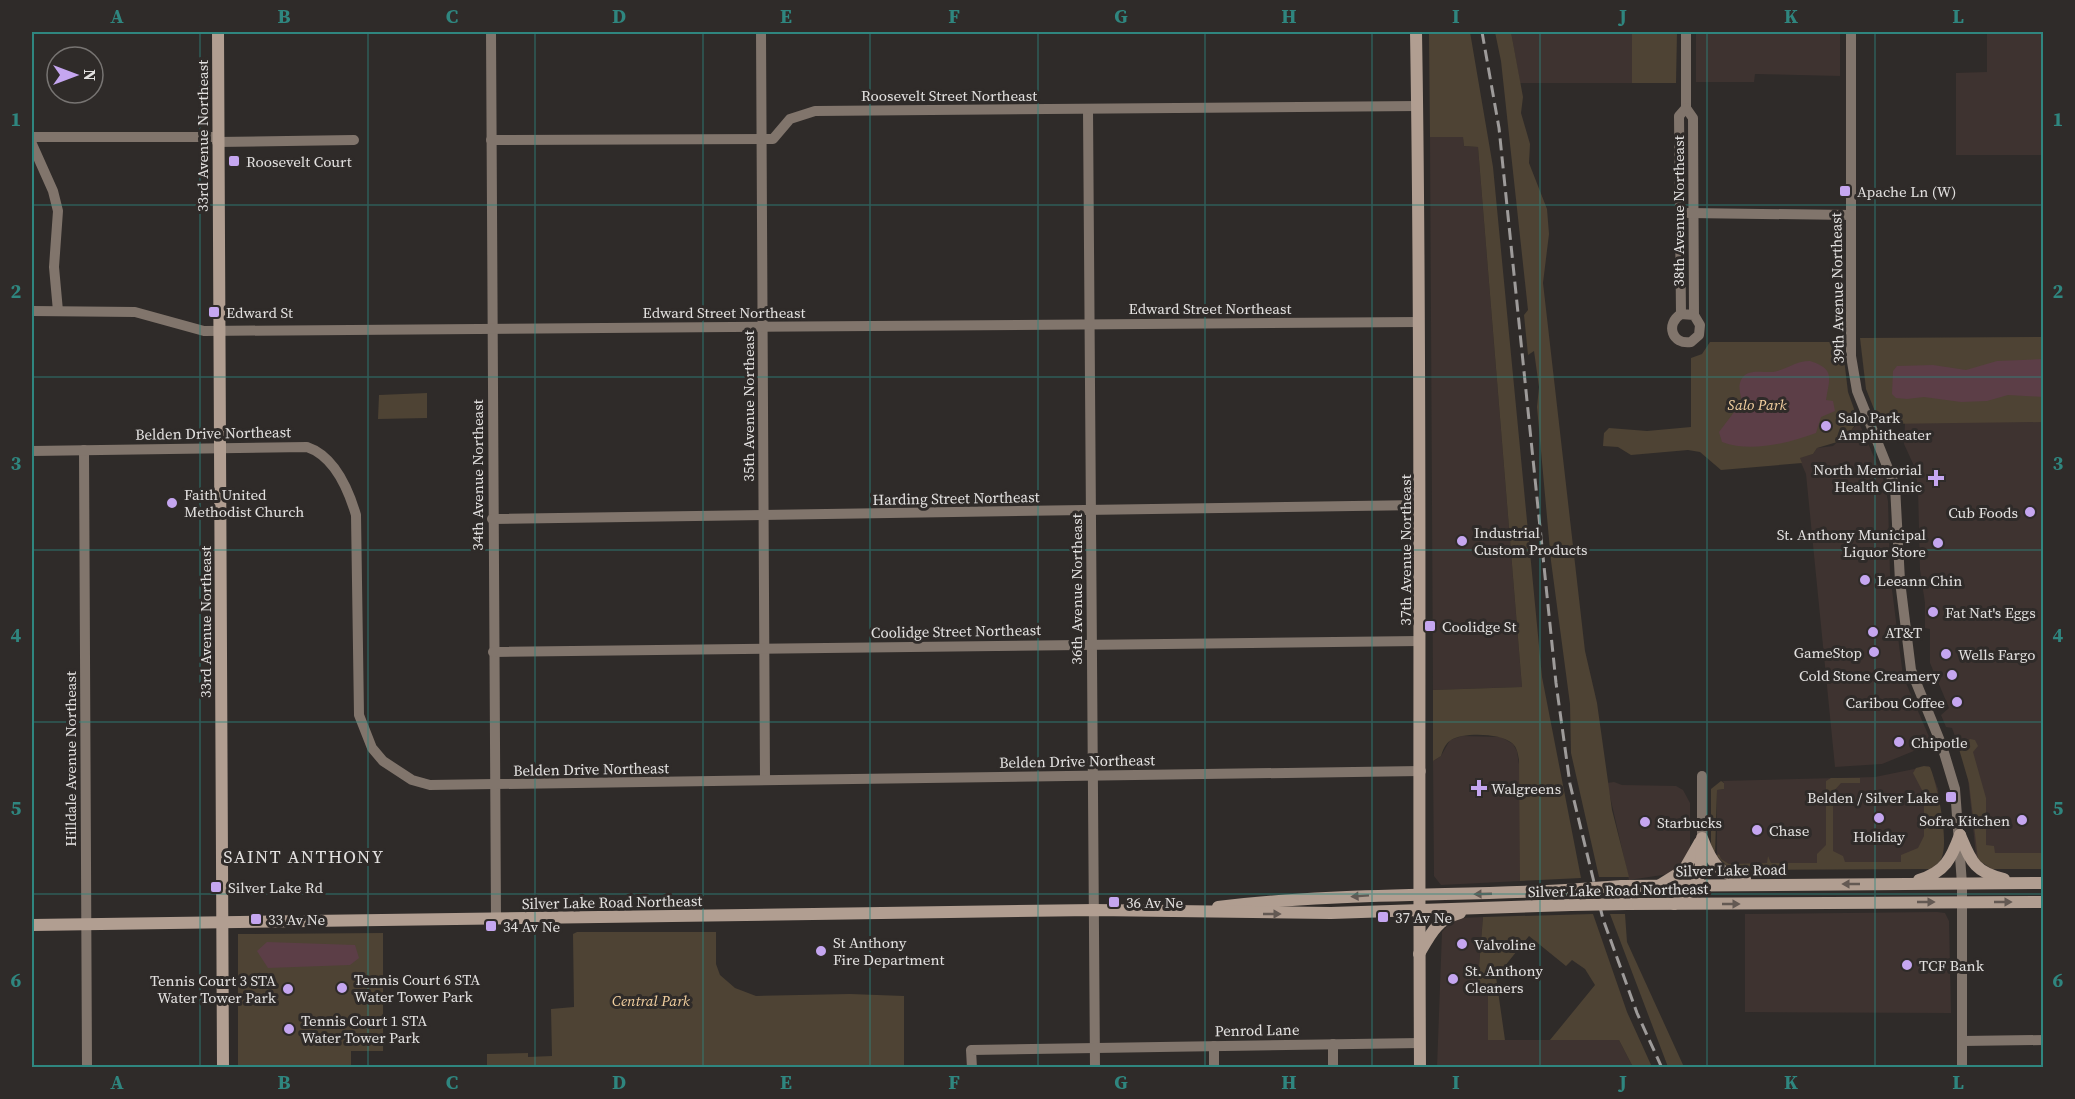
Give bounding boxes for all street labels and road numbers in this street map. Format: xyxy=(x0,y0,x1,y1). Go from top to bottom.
street label: 33rd Avenue Northeast xyxy=(192,60,213,212)
street label: Roosevelt Street Northeast xyxy=(861,85,1037,106)
street label: 38th Avenue Northeast xyxy=(1668,135,1689,287)
street label: 39th Avenue Northeast xyxy=(1825,212,1849,364)
street label: Edward Street Northeast xyxy=(1129,298,1292,319)
street label: Edward Street Northeast xyxy=(643,302,806,323)
street label: 35th Avenue Northeast xyxy=(738,330,759,482)
street label: 34th Avenue Northeast xyxy=(467,399,488,551)
street label: Belden Drive Northeast xyxy=(135,421,291,445)
street label: 37th Avenue Northeast xyxy=(1395,474,1416,626)
street label: Harding Street Northeast xyxy=(872,486,1040,510)
street label: 36th Avenue Northeast xyxy=(1066,513,1087,665)
street label: 33rd Avenue Northeast xyxy=(195,546,216,698)
street label: Coolidge Street Northeast xyxy=(871,619,1041,643)
street label: Hilldale Avenue Northeast xyxy=(60,671,81,847)
street label: Belden Drive Northeast xyxy=(999,749,1155,773)
street label: Belden Drive Northeast xyxy=(513,757,669,781)
street label: Silver Lake Road xyxy=(1675,859,1787,881)
street label: Silver Lake Road Northeast xyxy=(1528,878,1709,902)
street label: Silver Lake Road Northeast xyxy=(522,890,703,914)
street label: Penrod Lane xyxy=(1214,1019,1300,1041)

